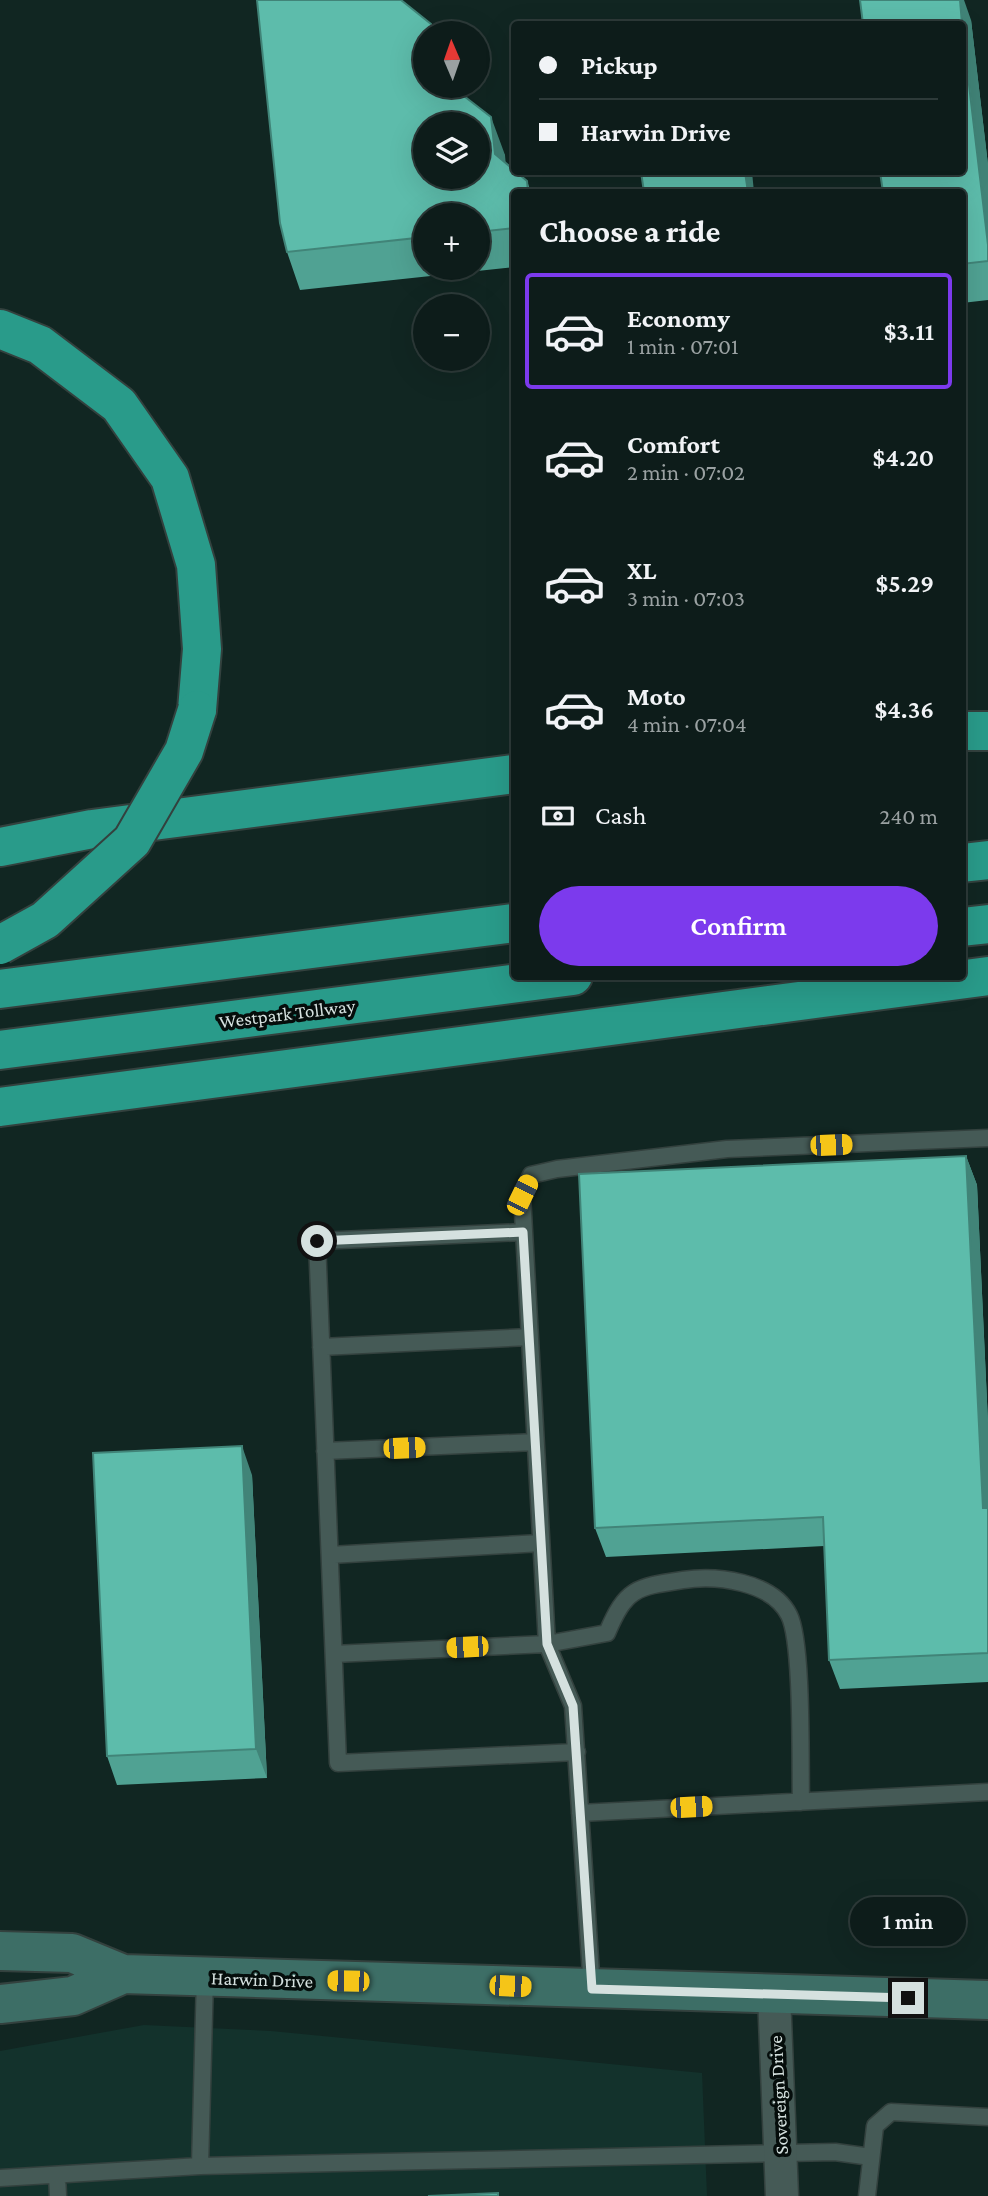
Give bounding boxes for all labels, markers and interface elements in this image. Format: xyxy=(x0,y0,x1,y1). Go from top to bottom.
north arrow xyxy=(413,21,490,98)
map controls xyxy=(413,21,490,371)
text: Pickup xyxy=(581,51,658,80)
button: layers xyxy=(413,112,490,189)
text: Harwin Drive xyxy=(581,118,731,147)
button: + xyxy=(413,203,490,280)
text: Choose a ride xyxy=(539,213,720,249)
button: − xyxy=(413,294,490,371)
icon: car xyxy=(543,300,606,363)
text: Economy xyxy=(627,304,730,333)
text: $3.11 xyxy=(884,317,934,346)
text: 1 min · 07:01 xyxy=(627,333,739,359)
icon: car xyxy=(543,426,606,489)
text: Comfort xyxy=(627,430,720,459)
text: $4.20 xyxy=(873,443,934,472)
text: 2 min · 07:02 xyxy=(627,459,745,485)
icon: car xyxy=(543,552,606,615)
text: XL xyxy=(627,556,656,585)
text: $5.29 xyxy=(876,569,934,598)
text: 3 min · 07:03 xyxy=(627,585,745,611)
icon: car xyxy=(543,678,606,741)
text: Moto xyxy=(627,682,686,711)
text: $4.36 xyxy=(875,695,934,724)
text: 4 min · 07:04 xyxy=(627,711,747,737)
icon: cash xyxy=(539,797,577,835)
text: Cash xyxy=(595,801,646,830)
text: 240 m xyxy=(879,803,938,829)
button: Confirm xyxy=(539,886,938,966)
street label: Westpark Tollway xyxy=(218,995,357,1032)
car xyxy=(810,1134,853,1156)
car xyxy=(504,1172,541,1218)
route start xyxy=(301,1225,333,1257)
car xyxy=(383,1437,426,1459)
car xyxy=(446,1635,489,1659)
car xyxy=(670,1795,713,1819)
callout: 1 min xyxy=(850,1896,966,1946)
text: 1 min xyxy=(882,1908,934,1934)
street label: Harwin Drive xyxy=(211,1967,313,1992)
car xyxy=(327,1970,370,1992)
car xyxy=(489,1975,532,1997)
route end xyxy=(892,1982,924,2014)
street label: Sovereign Drive xyxy=(765,2035,792,2155)

